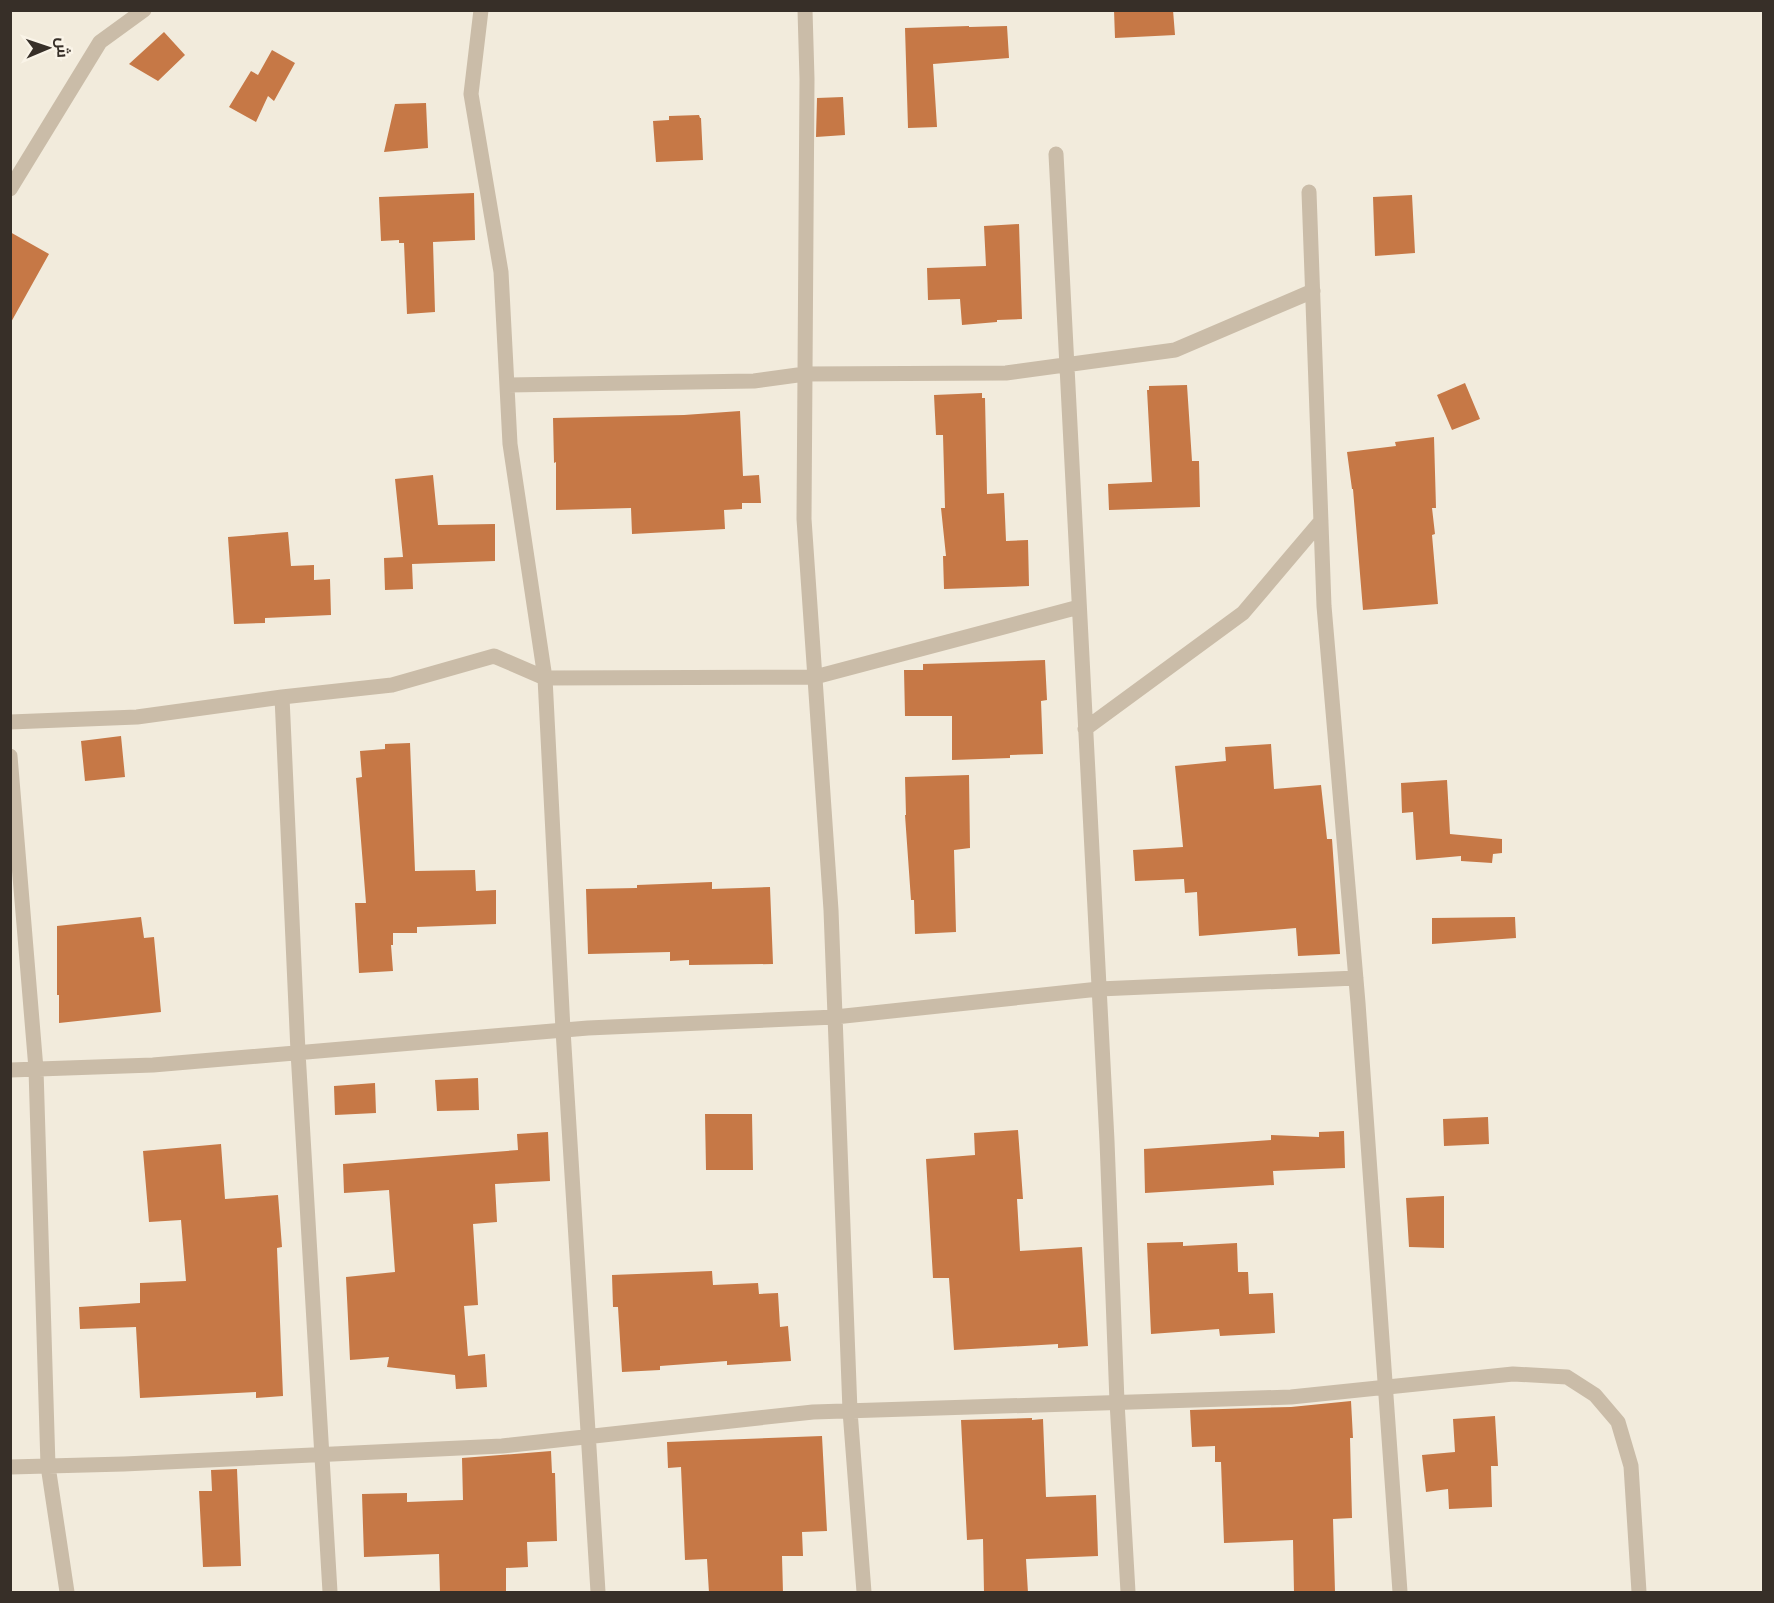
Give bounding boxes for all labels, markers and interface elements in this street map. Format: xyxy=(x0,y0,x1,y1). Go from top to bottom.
north arrow xyxy=(18,18,78,78)
text: ش xyxy=(53,37,71,58)

